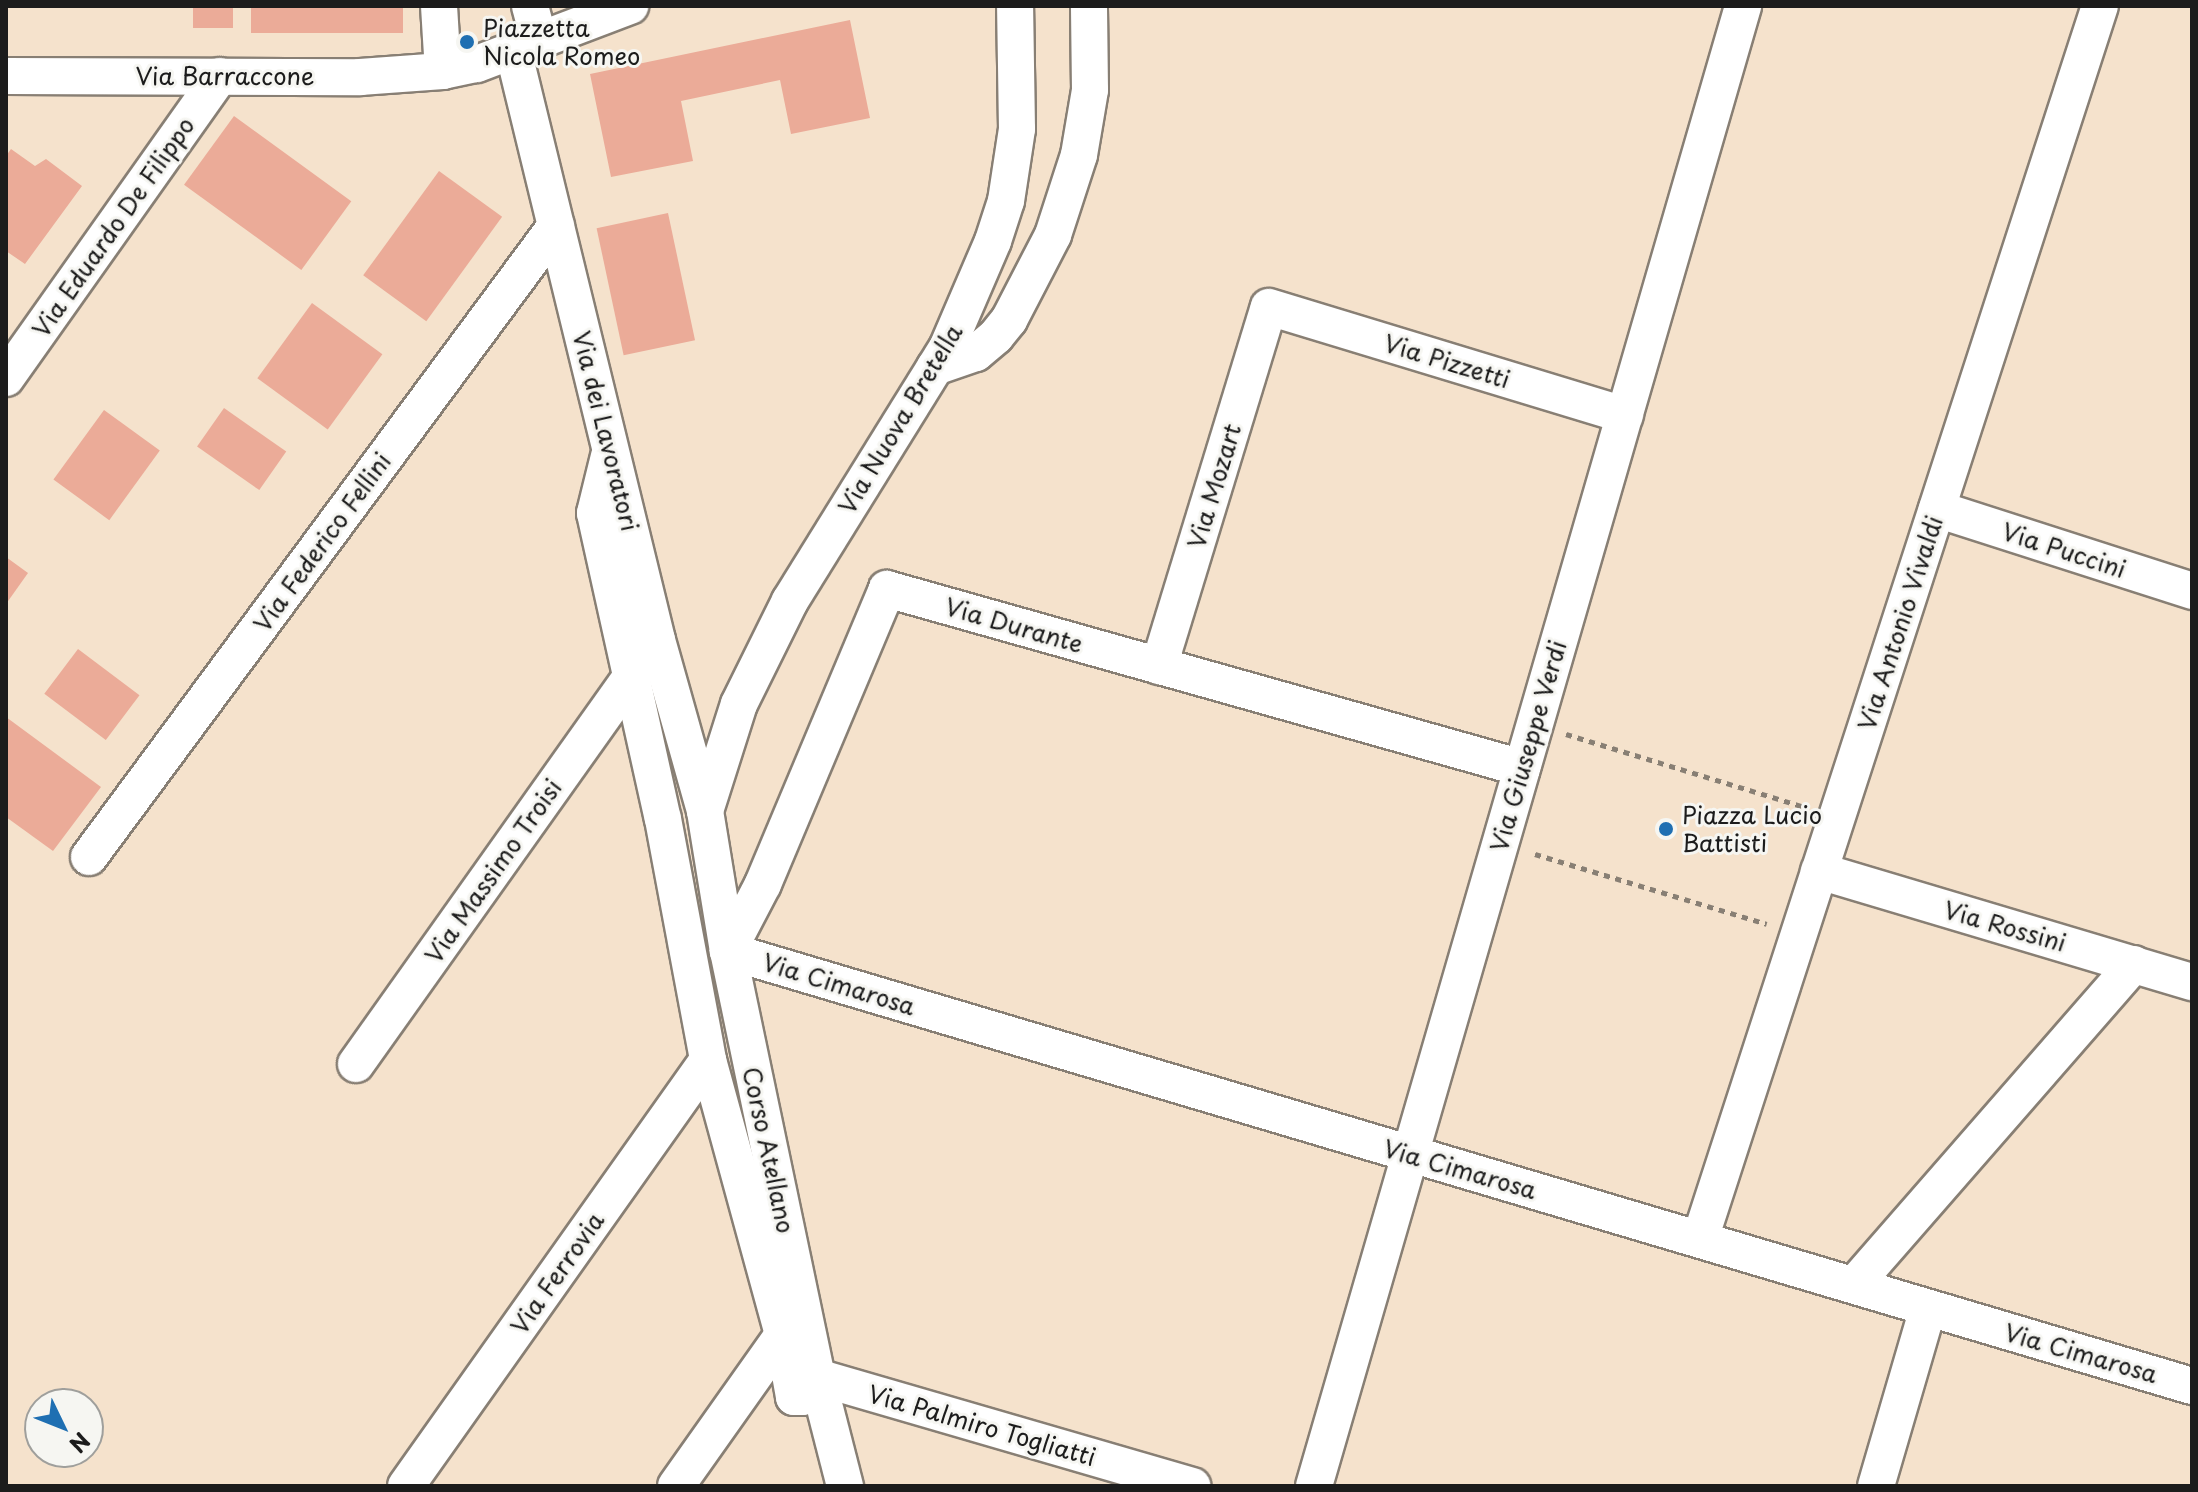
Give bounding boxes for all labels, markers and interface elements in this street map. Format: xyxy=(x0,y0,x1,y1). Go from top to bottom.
place label: Piazzetta Nicola Romeo xyxy=(483,14,642,70)
marker: Piazzetta Nicola Romeo xyxy=(458,33,476,51)
street label: Via Barraccone xyxy=(137,62,313,90)
street label: Via Eduardo De Filippo xyxy=(26,111,200,343)
street label: Via Nuova Bretella xyxy=(832,318,968,520)
street label: Via dei Lavoratori xyxy=(567,328,645,534)
street label: Via Pizzetti xyxy=(1381,328,1513,394)
street label: Via Mozart xyxy=(1181,420,1247,552)
street label: Via Federico Fellini xyxy=(247,447,397,637)
street label: Via Antonio Vivaldi xyxy=(1852,513,1948,733)
street label: Via Puccini xyxy=(1999,517,2129,583)
street label: Via Durante xyxy=(942,592,1086,658)
street label: Via Giuseppe Verdi xyxy=(1484,637,1572,855)
street label: Via Massimo Troisi xyxy=(419,774,567,968)
place label: Piazza Lucio Battisti xyxy=(1682,801,1822,857)
marker: Piazza Lucio Battisti xyxy=(1657,820,1675,838)
street label: Via Rossini xyxy=(1941,895,2069,957)
street label: Via Cimarosa xyxy=(759,947,919,1021)
street label: Corso Atellano xyxy=(737,1064,801,1236)
street label: Via Cimarosa xyxy=(1380,1133,1540,1205)
street label: Via Ferrovia xyxy=(505,1207,609,1339)
street label: Via Cimarosa xyxy=(2001,1317,2161,1389)
street label: Via Palmiro Togliatti xyxy=(865,1379,1099,1471)
north arrow xyxy=(24,1388,104,1468)
text: N xyxy=(62,1426,98,1461)

